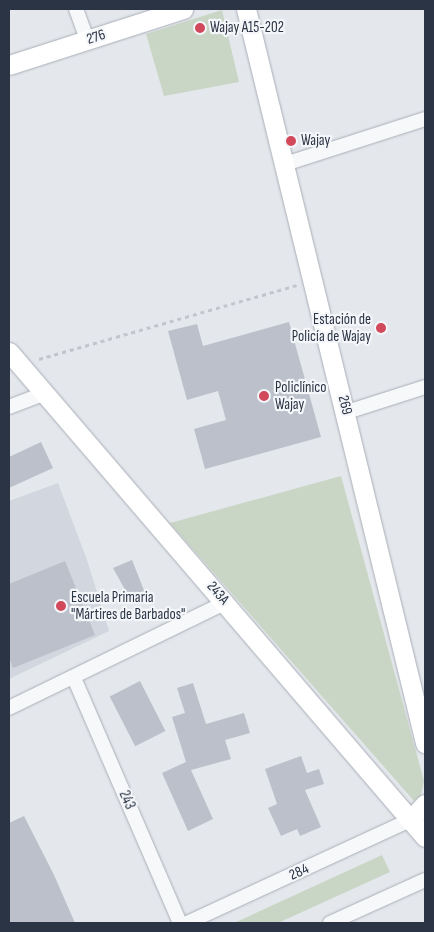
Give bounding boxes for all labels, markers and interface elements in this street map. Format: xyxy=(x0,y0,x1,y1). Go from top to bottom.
place label: Wajay A15-202 xyxy=(210,19,284,37)
marker: Wajay A15-202 xyxy=(194,22,206,34)
street label: 276 xyxy=(84,26,108,48)
place label: Wajay xyxy=(301,132,330,150)
marker: Wajay xyxy=(285,135,297,147)
place label: Estación de Policía de Wajay xyxy=(292,310,371,345)
marker: Estación de Policía de Wajay xyxy=(375,322,387,334)
place label: Policlínico Wajay xyxy=(275,378,326,413)
marker: Policlínico Wajay xyxy=(257,389,271,403)
street label: 269 xyxy=(334,393,356,417)
street label: 243A xyxy=(203,578,233,608)
place label: Escuela Primaria "Mártires de Barbados" xyxy=(71,588,185,623)
marker: Escuela Primaria "Mártires de Barbados" xyxy=(55,600,67,612)
street label: 243 xyxy=(115,788,139,812)
street label: 284 xyxy=(286,860,312,884)

